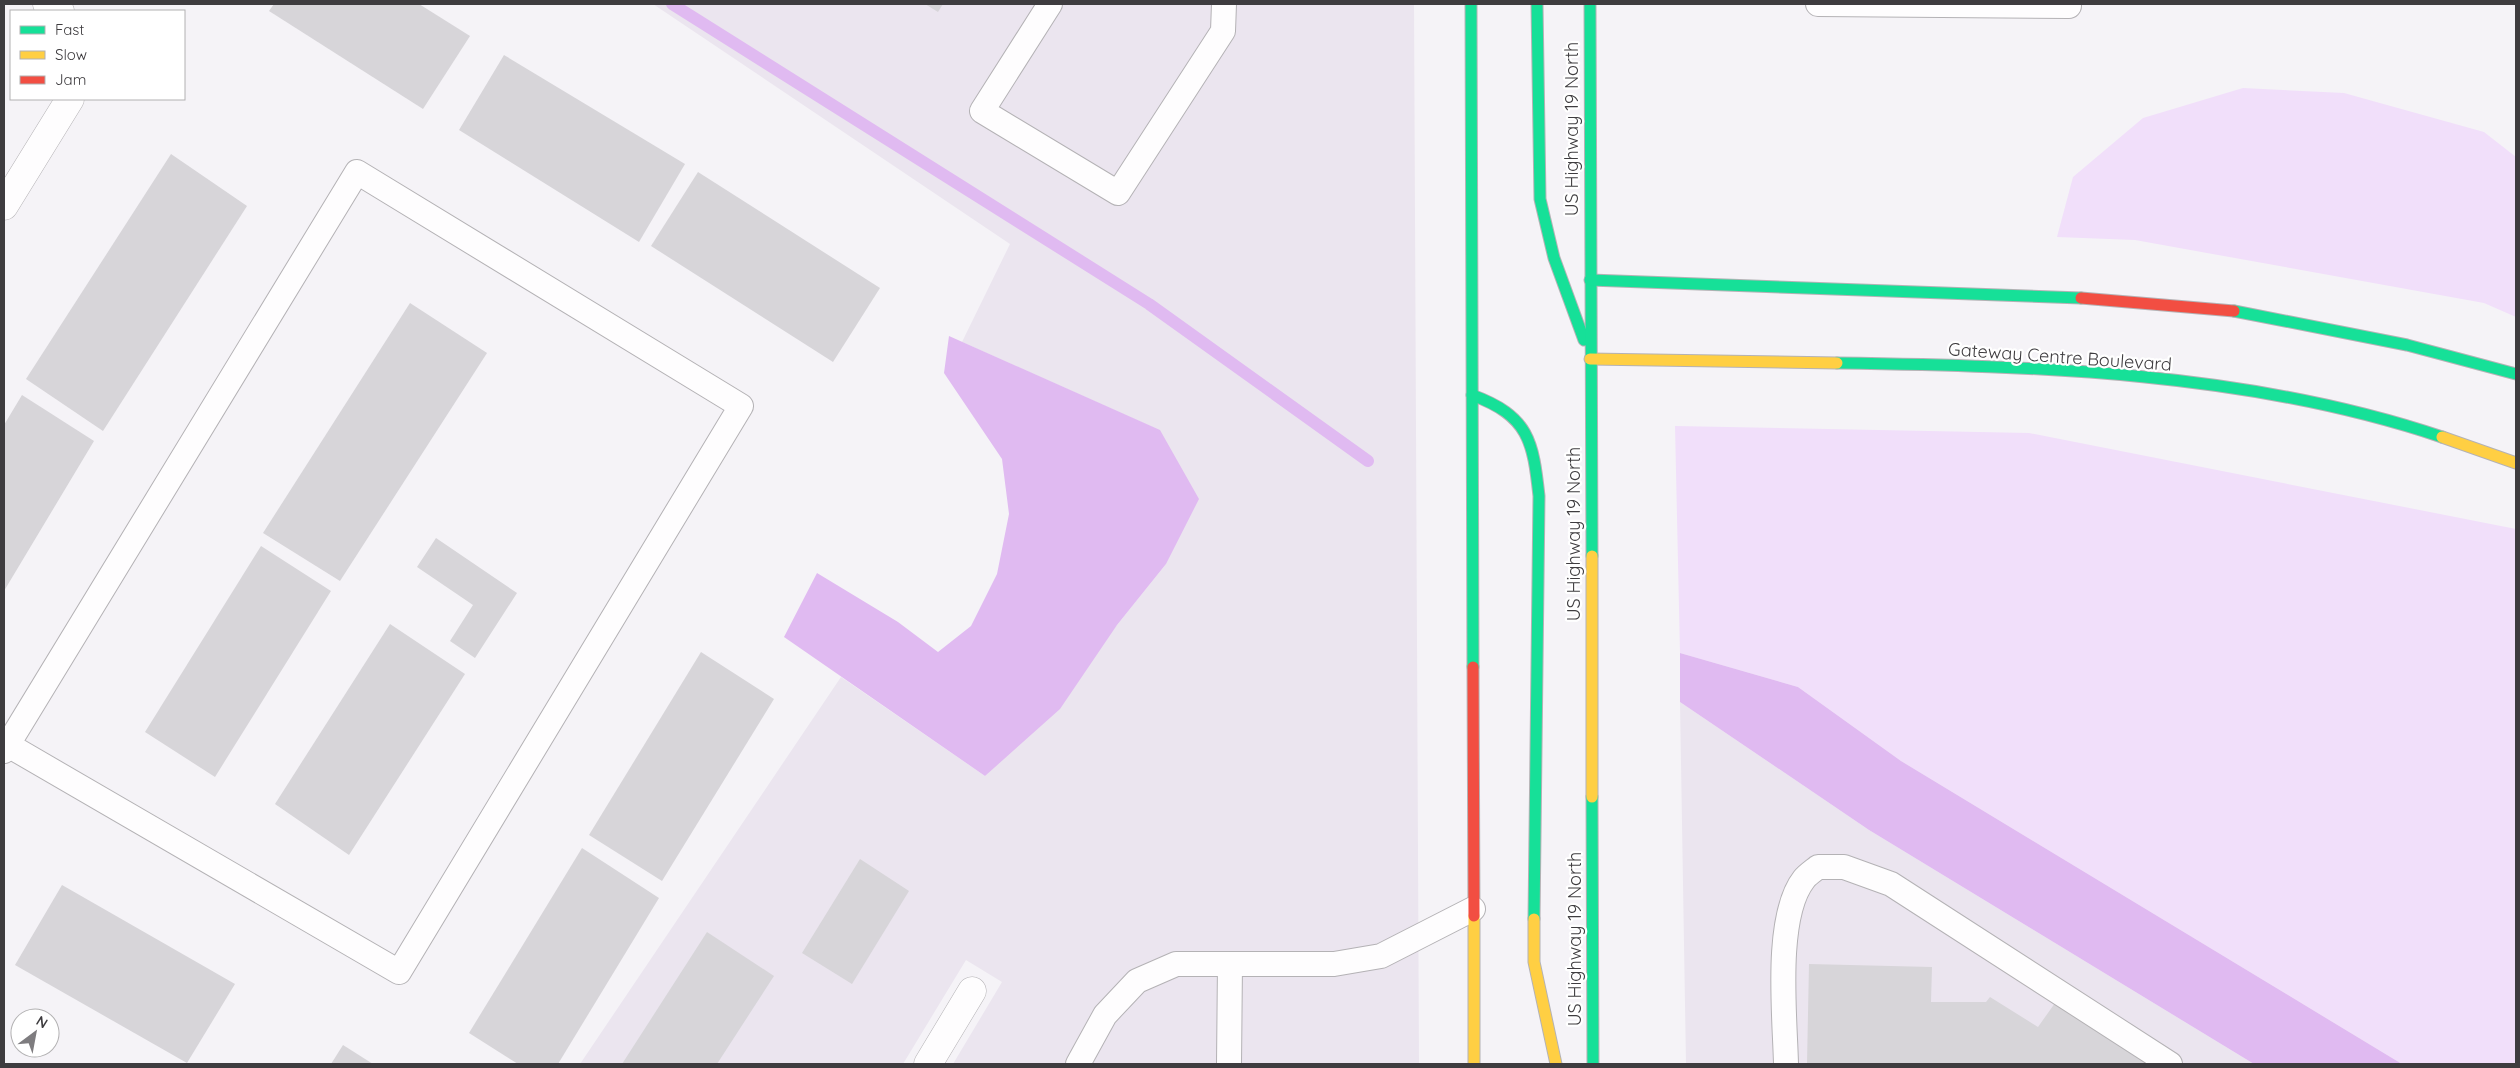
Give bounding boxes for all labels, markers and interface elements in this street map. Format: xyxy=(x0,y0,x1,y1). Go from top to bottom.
legend xyxy=(10,10,185,100)
text: Fast xyxy=(55,20,84,39)
street label: US Highway 19 North xyxy=(1560,42,1583,216)
text: Slow xyxy=(55,45,87,64)
text: Jam xyxy=(55,70,86,89)
street label: Gateway Centre Boulevard xyxy=(1947,337,2173,376)
street label: US Highway 19 North xyxy=(1562,447,1585,621)
street label: US Highway 19 North xyxy=(1563,852,1586,1026)
north arrow xyxy=(10,1008,60,1058)
text: N xyxy=(33,1012,51,1032)

